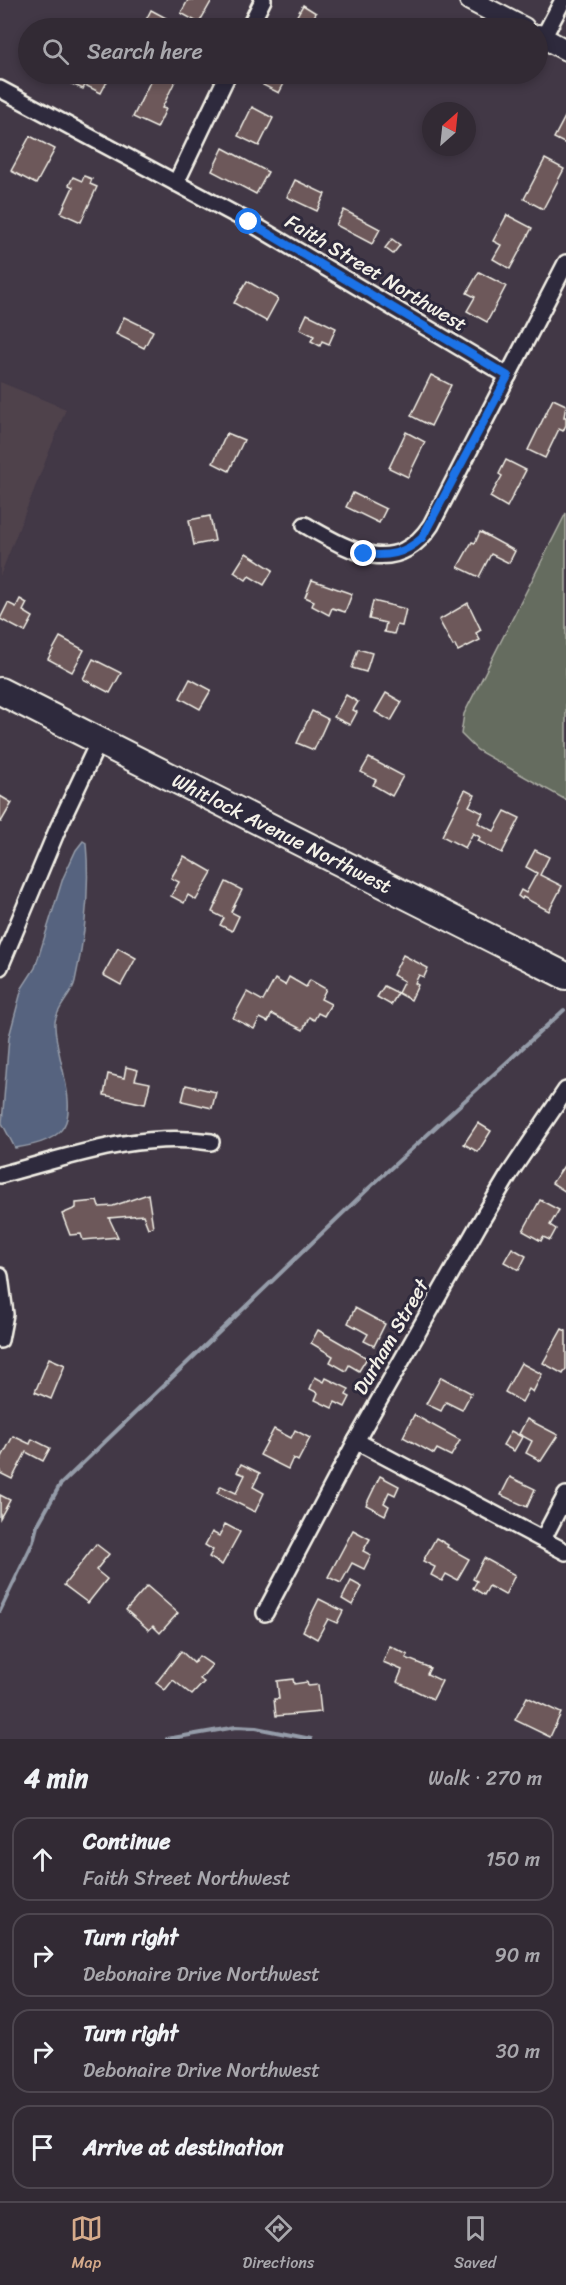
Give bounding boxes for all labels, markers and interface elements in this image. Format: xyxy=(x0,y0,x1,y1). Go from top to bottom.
search box xyxy=(18,18,548,84)
text: Search here xyxy=(87,32,203,71)
icon: search xyxy=(39,35,72,68)
north arrow xyxy=(422,102,476,156)
street label: Faith Street Northwest xyxy=(278,205,474,342)
route start xyxy=(235,208,261,234)
route end xyxy=(350,540,376,566)
street label: Whitlock Avenue Northwest xyxy=(166,763,399,903)
street label: Durham Street xyxy=(343,1271,439,1402)
text: 4 min xyxy=(24,1755,88,1801)
text: Walk · 270 m xyxy=(428,1761,542,1796)
text: Continue xyxy=(83,1822,171,1861)
text: 150 m xyxy=(486,1842,540,1877)
icon: ahead xyxy=(26,1843,59,1876)
text: Faith Street Northwest xyxy=(83,1861,290,1896)
text: Turn right xyxy=(83,1918,178,1957)
text: 90 m xyxy=(495,1938,540,1973)
icon: right xyxy=(26,1939,59,1972)
text: Debonaire Drive Northwest xyxy=(83,1957,320,1992)
text: Turn right xyxy=(83,2014,178,2053)
text: 30 m xyxy=(496,2034,540,2069)
icon: right xyxy=(26,2035,59,2068)
text: Debonaire Drive Northwest xyxy=(83,2053,320,2088)
text: Arrive at destination xyxy=(83,2128,284,2167)
icon: arrive xyxy=(26,2131,59,2164)
tab: Map xyxy=(70,2212,103,2277)
tab: Directions xyxy=(243,2212,314,2277)
tab: Saved xyxy=(454,2212,496,2277)

